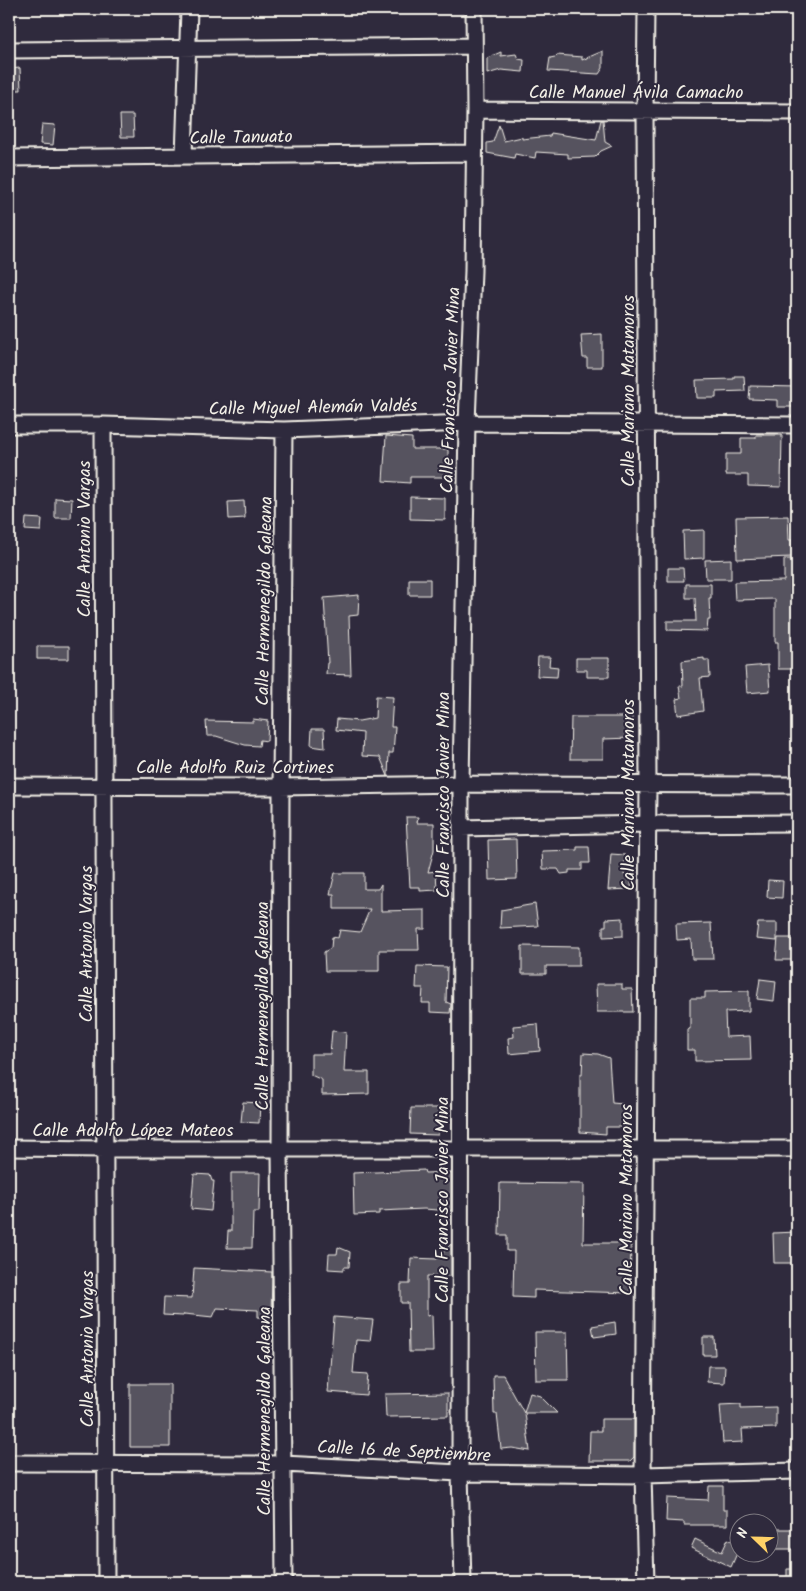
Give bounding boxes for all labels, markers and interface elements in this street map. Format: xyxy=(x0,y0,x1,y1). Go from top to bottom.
street label: Calle Manuel Ávila Camacho xyxy=(529,79,743,108)
street label: Calle Tanuato xyxy=(189,123,293,154)
street label: Calle Francisco Javier Mina xyxy=(433,286,470,494)
street label: Calle Mariano Matamoros xyxy=(615,295,644,487)
street label: Calle Miguel Alemán Valdés xyxy=(208,392,418,425)
street label: Calle Antonio Vargas xyxy=(71,460,100,617)
street label: Calle Hermenegildo Galeana xyxy=(249,496,282,706)
street label: Calle Francisco Javier Mina xyxy=(430,692,459,898)
street label: Calle Mariano Matamoros xyxy=(615,699,644,891)
street label: Calle Adolfo Ruiz Cortines xyxy=(136,754,334,783)
street label: Calle Antonio Vargas xyxy=(73,865,102,1022)
street label: Calle Hermenegildo Galeana xyxy=(249,901,278,1111)
street label: Calle Francisco Javier Mina xyxy=(429,1097,458,1303)
street label: Calle Mariano Matamoros xyxy=(613,1104,642,1296)
street label: Calle Adolfo López Mateos xyxy=(32,1117,234,1146)
street label: Calle Antonio Vargas xyxy=(74,1270,103,1427)
street label: Calle Hermenegildo Galeana xyxy=(251,1306,280,1516)
street label: Calle 16 de Septiembre xyxy=(316,1433,492,1472)
north arrow xyxy=(728,1514,778,1564)
text: N xyxy=(731,1525,755,1542)

